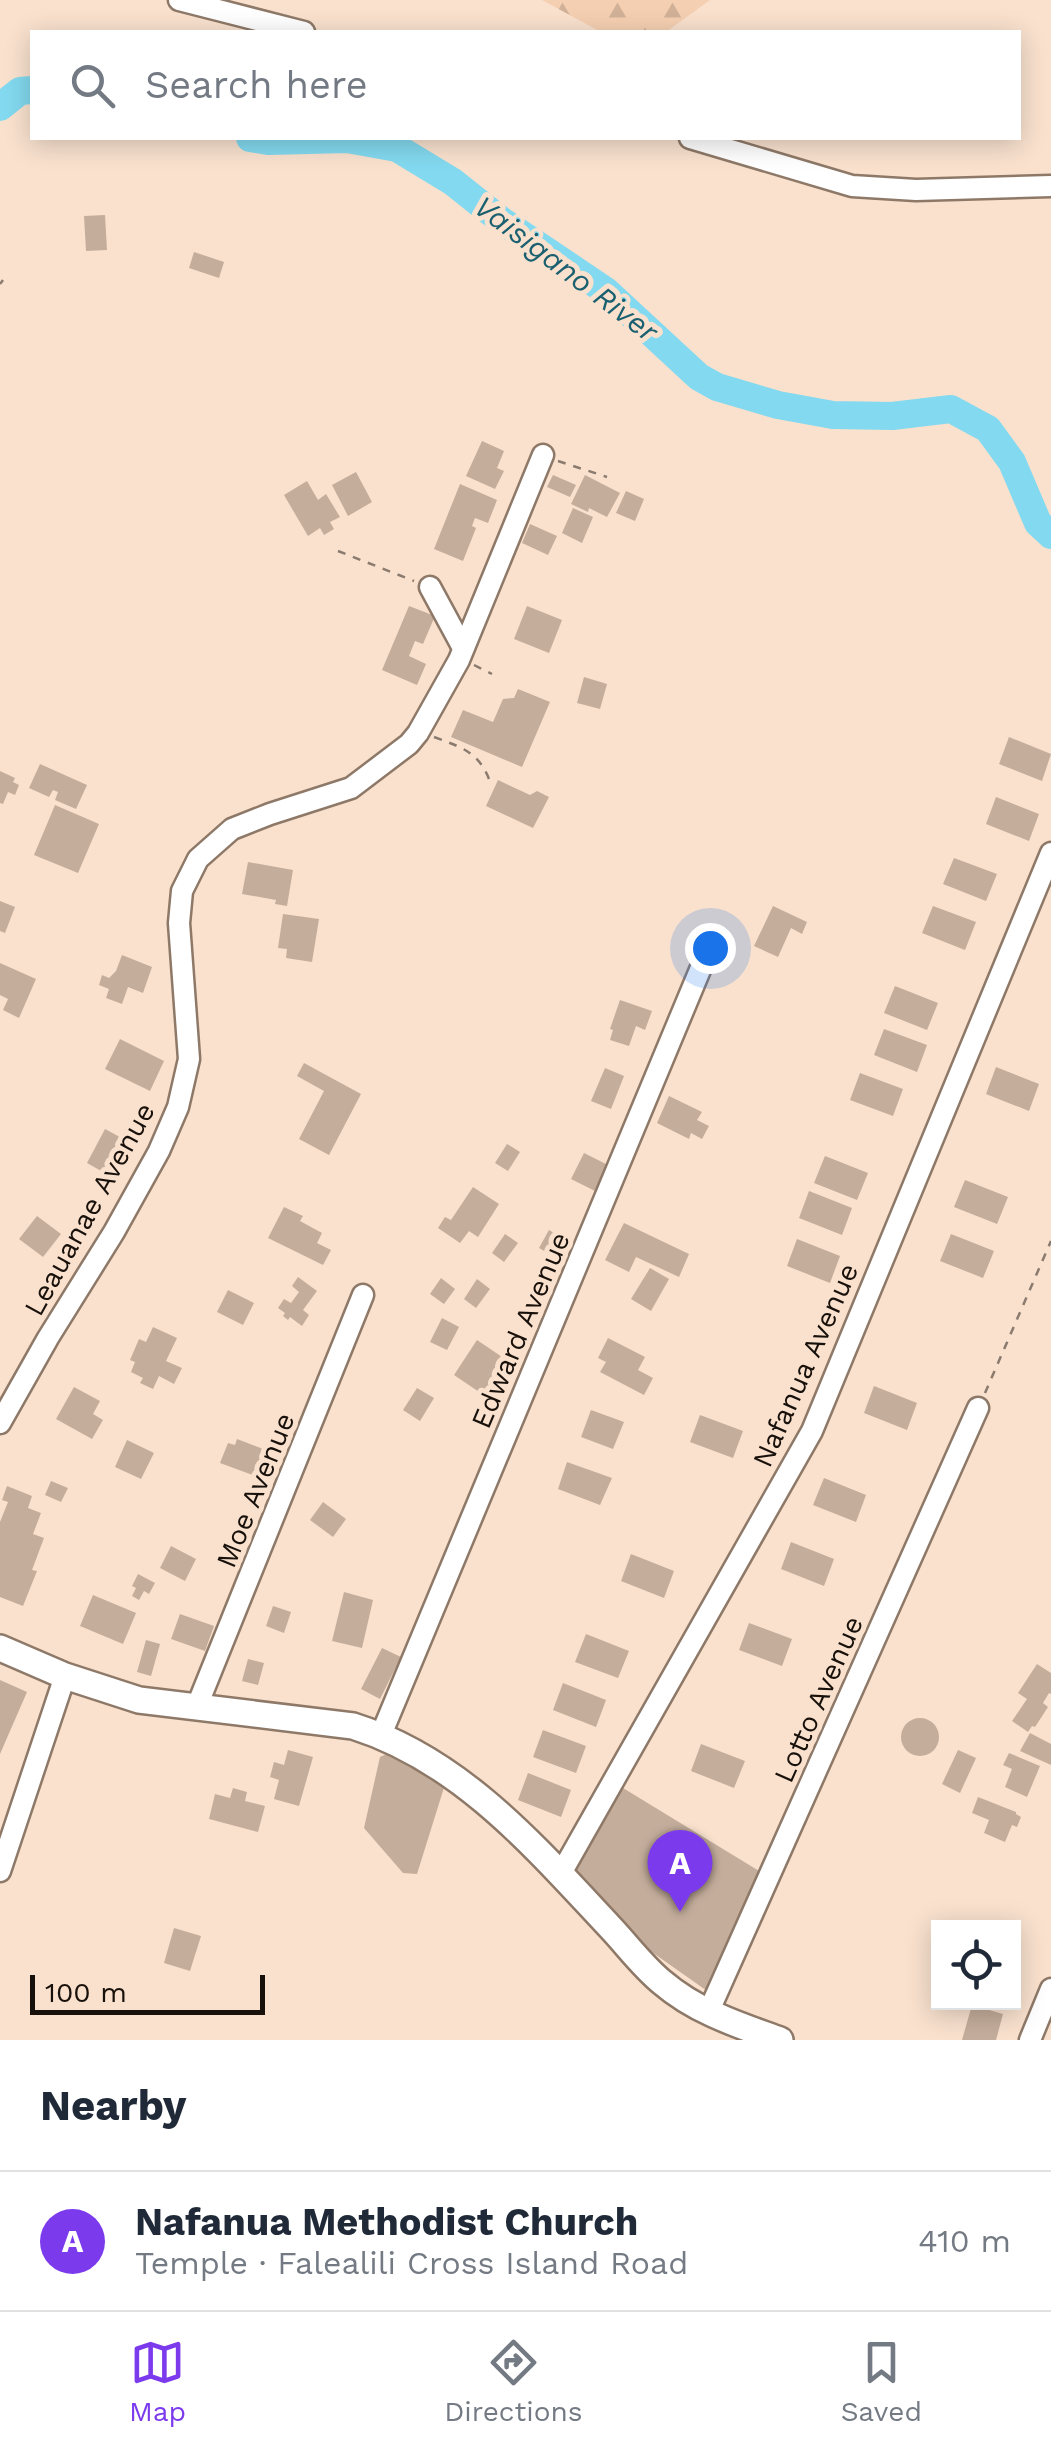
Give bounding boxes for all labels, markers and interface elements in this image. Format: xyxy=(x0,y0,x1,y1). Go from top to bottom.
search box xyxy=(30,30,1021,140)
icon: search xyxy=(65,58,120,113)
text: Search here xyxy=(145,63,368,107)
water label: Vaisigano River xyxy=(468,188,666,350)
your location xyxy=(685,923,736,974)
street label: Leauanae Avenue xyxy=(17,1097,162,1321)
street label: Edward Avenue xyxy=(464,1227,577,1433)
street label: Nafanua Avenue xyxy=(746,1258,865,1472)
street label: Moe Avenue xyxy=(209,1408,302,1572)
street label: Lotto Avenue xyxy=(767,1611,870,1788)
pin: A xyxy=(648,1830,712,1912)
map controls xyxy=(931,1920,1021,2010)
button: locate xyxy=(931,1920,1021,2010)
scale bar xyxy=(30,1970,265,2014)
text: 100 m xyxy=(45,1976,127,2009)
text: Nearby xyxy=(40,2081,187,2130)
text: Nafanua Methodist Church xyxy=(135,2200,638,2244)
text: A xyxy=(62,2222,83,2260)
text: 410 m xyxy=(918,2222,1011,2260)
text: Temple · Falealili Cross Island Road xyxy=(135,2244,688,2282)
tab: Map xyxy=(129,2335,186,2428)
tab: Directions xyxy=(444,2335,583,2428)
tab: Saved xyxy=(841,2335,922,2428)

